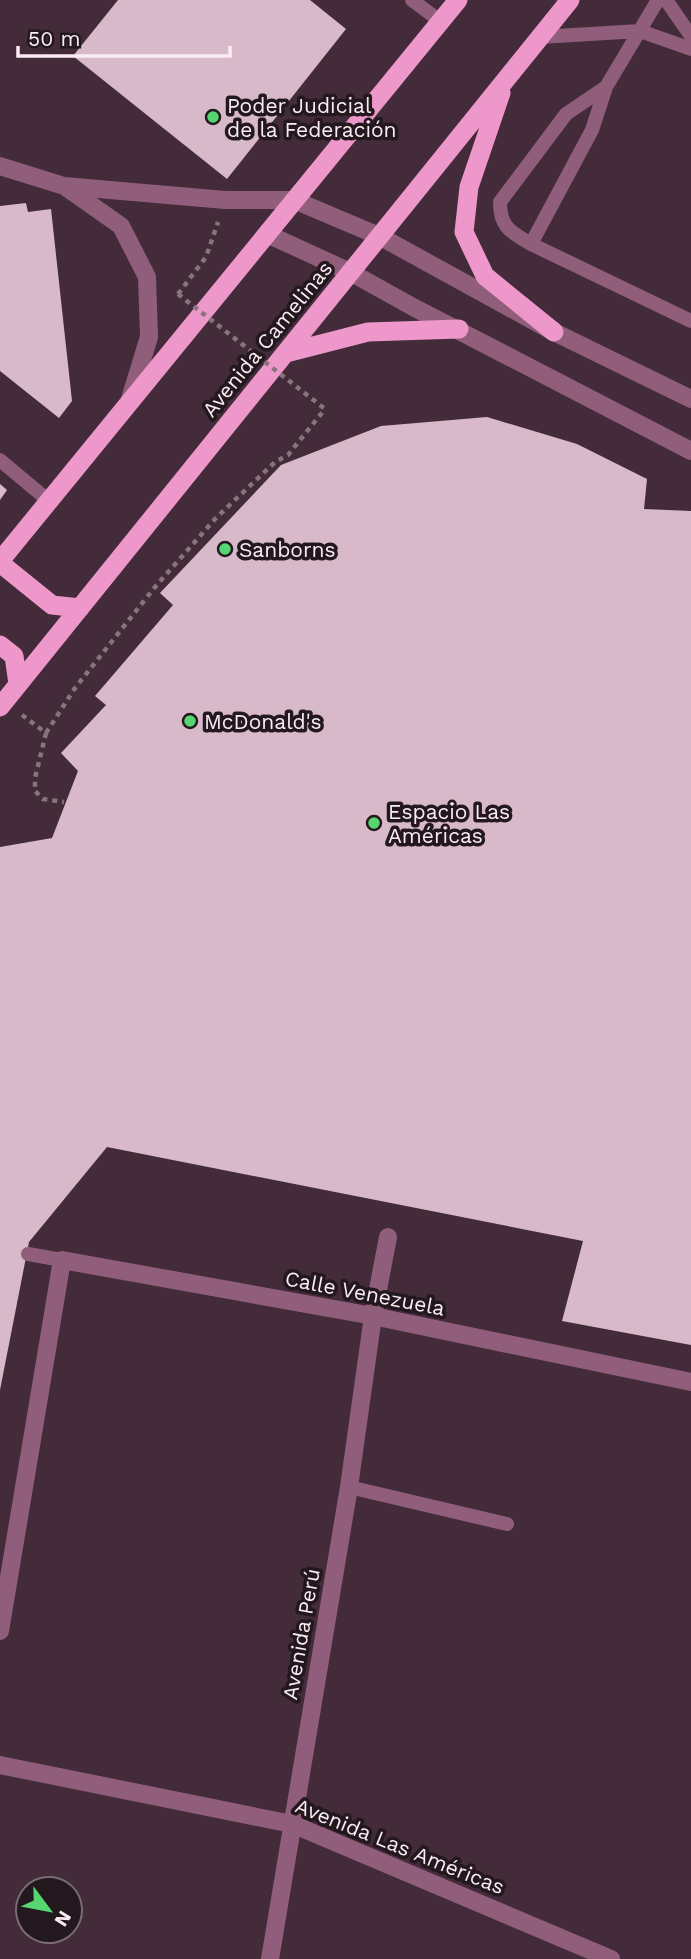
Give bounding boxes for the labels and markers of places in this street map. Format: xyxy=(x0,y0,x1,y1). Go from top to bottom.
place label: Poder Judicial de la Federación xyxy=(227,93,397,142)
marker: Poder Judicial de la Federación xyxy=(205,109,221,125)
place label: Sanborns xyxy=(239,537,336,562)
marker: Sanborns xyxy=(217,541,233,557)
place label: McDonald's xyxy=(204,709,321,734)
marker: McDonald's xyxy=(182,713,198,729)
place label: Espacio Las Américas xyxy=(388,799,510,848)
marker: Espacio Las Américas xyxy=(366,815,382,831)

